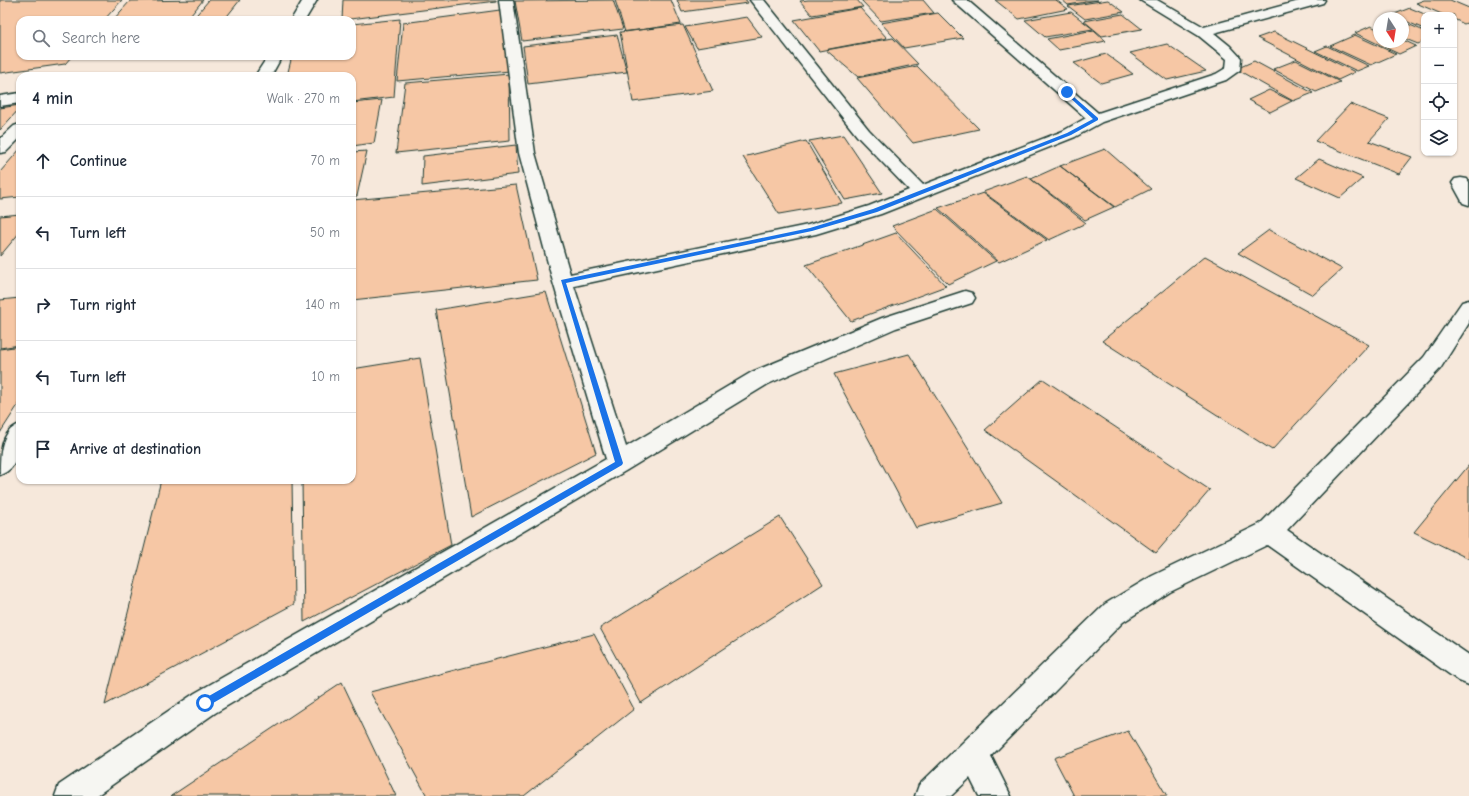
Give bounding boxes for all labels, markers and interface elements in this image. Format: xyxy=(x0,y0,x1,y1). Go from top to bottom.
north arrow xyxy=(1373,12,1409,48)
map controls xyxy=(1421,12,1457,156)
button: + xyxy=(1421,12,1457,48)
search box xyxy=(16,16,356,60)
icon: search xyxy=(30,27,52,49)
text: Search here xyxy=(62,29,140,47)
button: − xyxy=(1421,48,1457,84)
route end xyxy=(1058,83,1076,101)
button: locate xyxy=(1421,84,1457,120)
text: 4 min xyxy=(32,89,73,108)
text: Walk · 270 m xyxy=(267,91,340,106)
button: layers xyxy=(1421,120,1457,156)
icon: ahead xyxy=(32,150,54,172)
text: Continue xyxy=(70,152,127,170)
text: 70 m xyxy=(311,153,340,168)
icon: left xyxy=(32,222,54,244)
text: Turn left xyxy=(70,224,126,242)
text: 50 m xyxy=(310,225,340,240)
icon: right xyxy=(32,294,54,316)
text: Turn right xyxy=(70,296,136,314)
text: 140 m xyxy=(306,297,340,312)
icon: left xyxy=(32,366,54,388)
text: Turn left xyxy=(70,368,126,386)
text: 10 m xyxy=(312,369,340,384)
icon: arrive xyxy=(32,438,54,460)
text: Arrive at destination xyxy=(70,440,201,458)
route start xyxy=(196,694,214,712)

